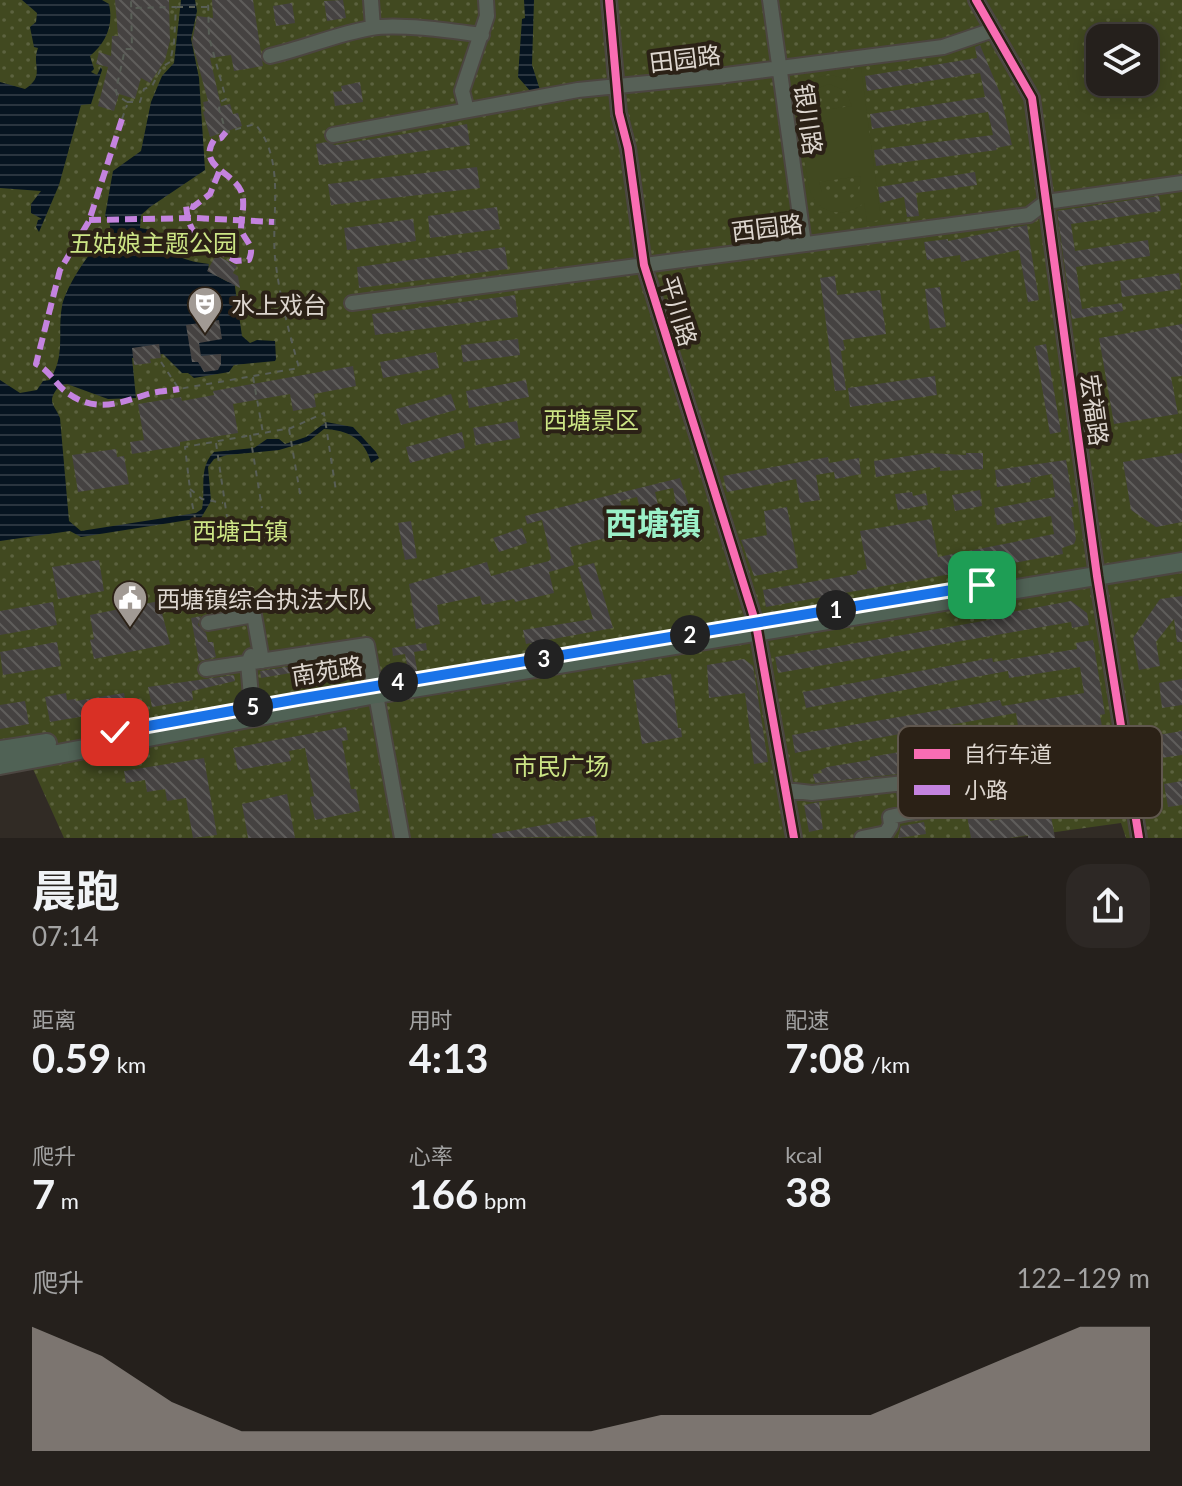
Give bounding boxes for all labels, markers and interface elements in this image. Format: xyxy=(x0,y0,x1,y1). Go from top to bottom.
map controls xyxy=(1086,24,1158,96)
button: layers xyxy=(1086,24,1158,96)
street label: 田园路 xyxy=(648,39,722,77)
street label: 银川路 xyxy=(790,81,828,157)
street label: 西园路 xyxy=(730,208,804,246)
park label: 五姑娘主题公园 xyxy=(69,228,237,257)
street label: 平川路 xyxy=(655,272,703,350)
theatre icon: 水上戏台 xyxy=(186,285,224,335)
place label: 水上戏台 xyxy=(231,290,327,319)
street label: 宏福路 xyxy=(1076,372,1114,448)
park label: 西塘景区 xyxy=(543,405,639,434)
district label: 西塘镇 xyxy=(605,503,701,542)
park label: 西塘古镇 xyxy=(192,516,288,545)
pin xyxy=(948,551,1016,619)
icon: arrive xyxy=(960,563,1004,607)
public building icon: 西塘镇综合执法大队 xyxy=(111,579,149,629)
place label: 西塘镇综合执法大队 xyxy=(156,584,372,613)
pin: 1 xyxy=(816,590,856,630)
text: 1 xyxy=(830,596,842,623)
pin: 2 xyxy=(670,615,710,655)
text: 2 xyxy=(684,621,696,648)
pin: 3 xyxy=(524,639,564,679)
text: 3 xyxy=(538,645,550,672)
street label: 南苑路 xyxy=(289,650,365,690)
pin: 4 xyxy=(378,662,418,702)
text: 4 xyxy=(392,668,404,695)
pin: 5 xyxy=(233,687,273,727)
text: 5 xyxy=(247,693,259,720)
pin xyxy=(81,698,149,766)
icon: check xyxy=(93,710,137,754)
legend xyxy=(898,726,1162,818)
text: 自行车道 xyxy=(964,740,1052,767)
park label: 市民广场 xyxy=(513,751,609,780)
text: 小路 xyxy=(964,776,1008,803)
text: 晨跑 xyxy=(32,864,120,916)
button: share xyxy=(1066,864,1150,948)
text: 07:14 xyxy=(32,920,99,952)
text: 距离 xyxy=(32,1006,76,1033)
text: 用时 xyxy=(409,1006,453,1033)
text: 配速 xyxy=(785,1006,829,1033)
text: 0.59 xyxy=(32,1034,111,1082)
text: 4:13 xyxy=(409,1034,489,1082)
text: 7:08 xyxy=(785,1034,865,1082)
text: km xyxy=(111,1051,146,1078)
text: /km xyxy=(865,1051,910,1078)
text: kcal xyxy=(785,1141,823,1168)
text: 爬升 xyxy=(32,1142,76,1169)
text: 心率 xyxy=(409,1142,453,1169)
text: 38 xyxy=(785,1168,832,1216)
text: 7 xyxy=(32,1170,55,1218)
text: 166 xyxy=(409,1170,478,1218)
text: m xyxy=(55,1187,79,1214)
text: bpm xyxy=(478,1187,527,1214)
text: 122–129 m xyxy=(1016,1262,1150,1294)
text: 爬升 xyxy=(32,1266,84,1298)

